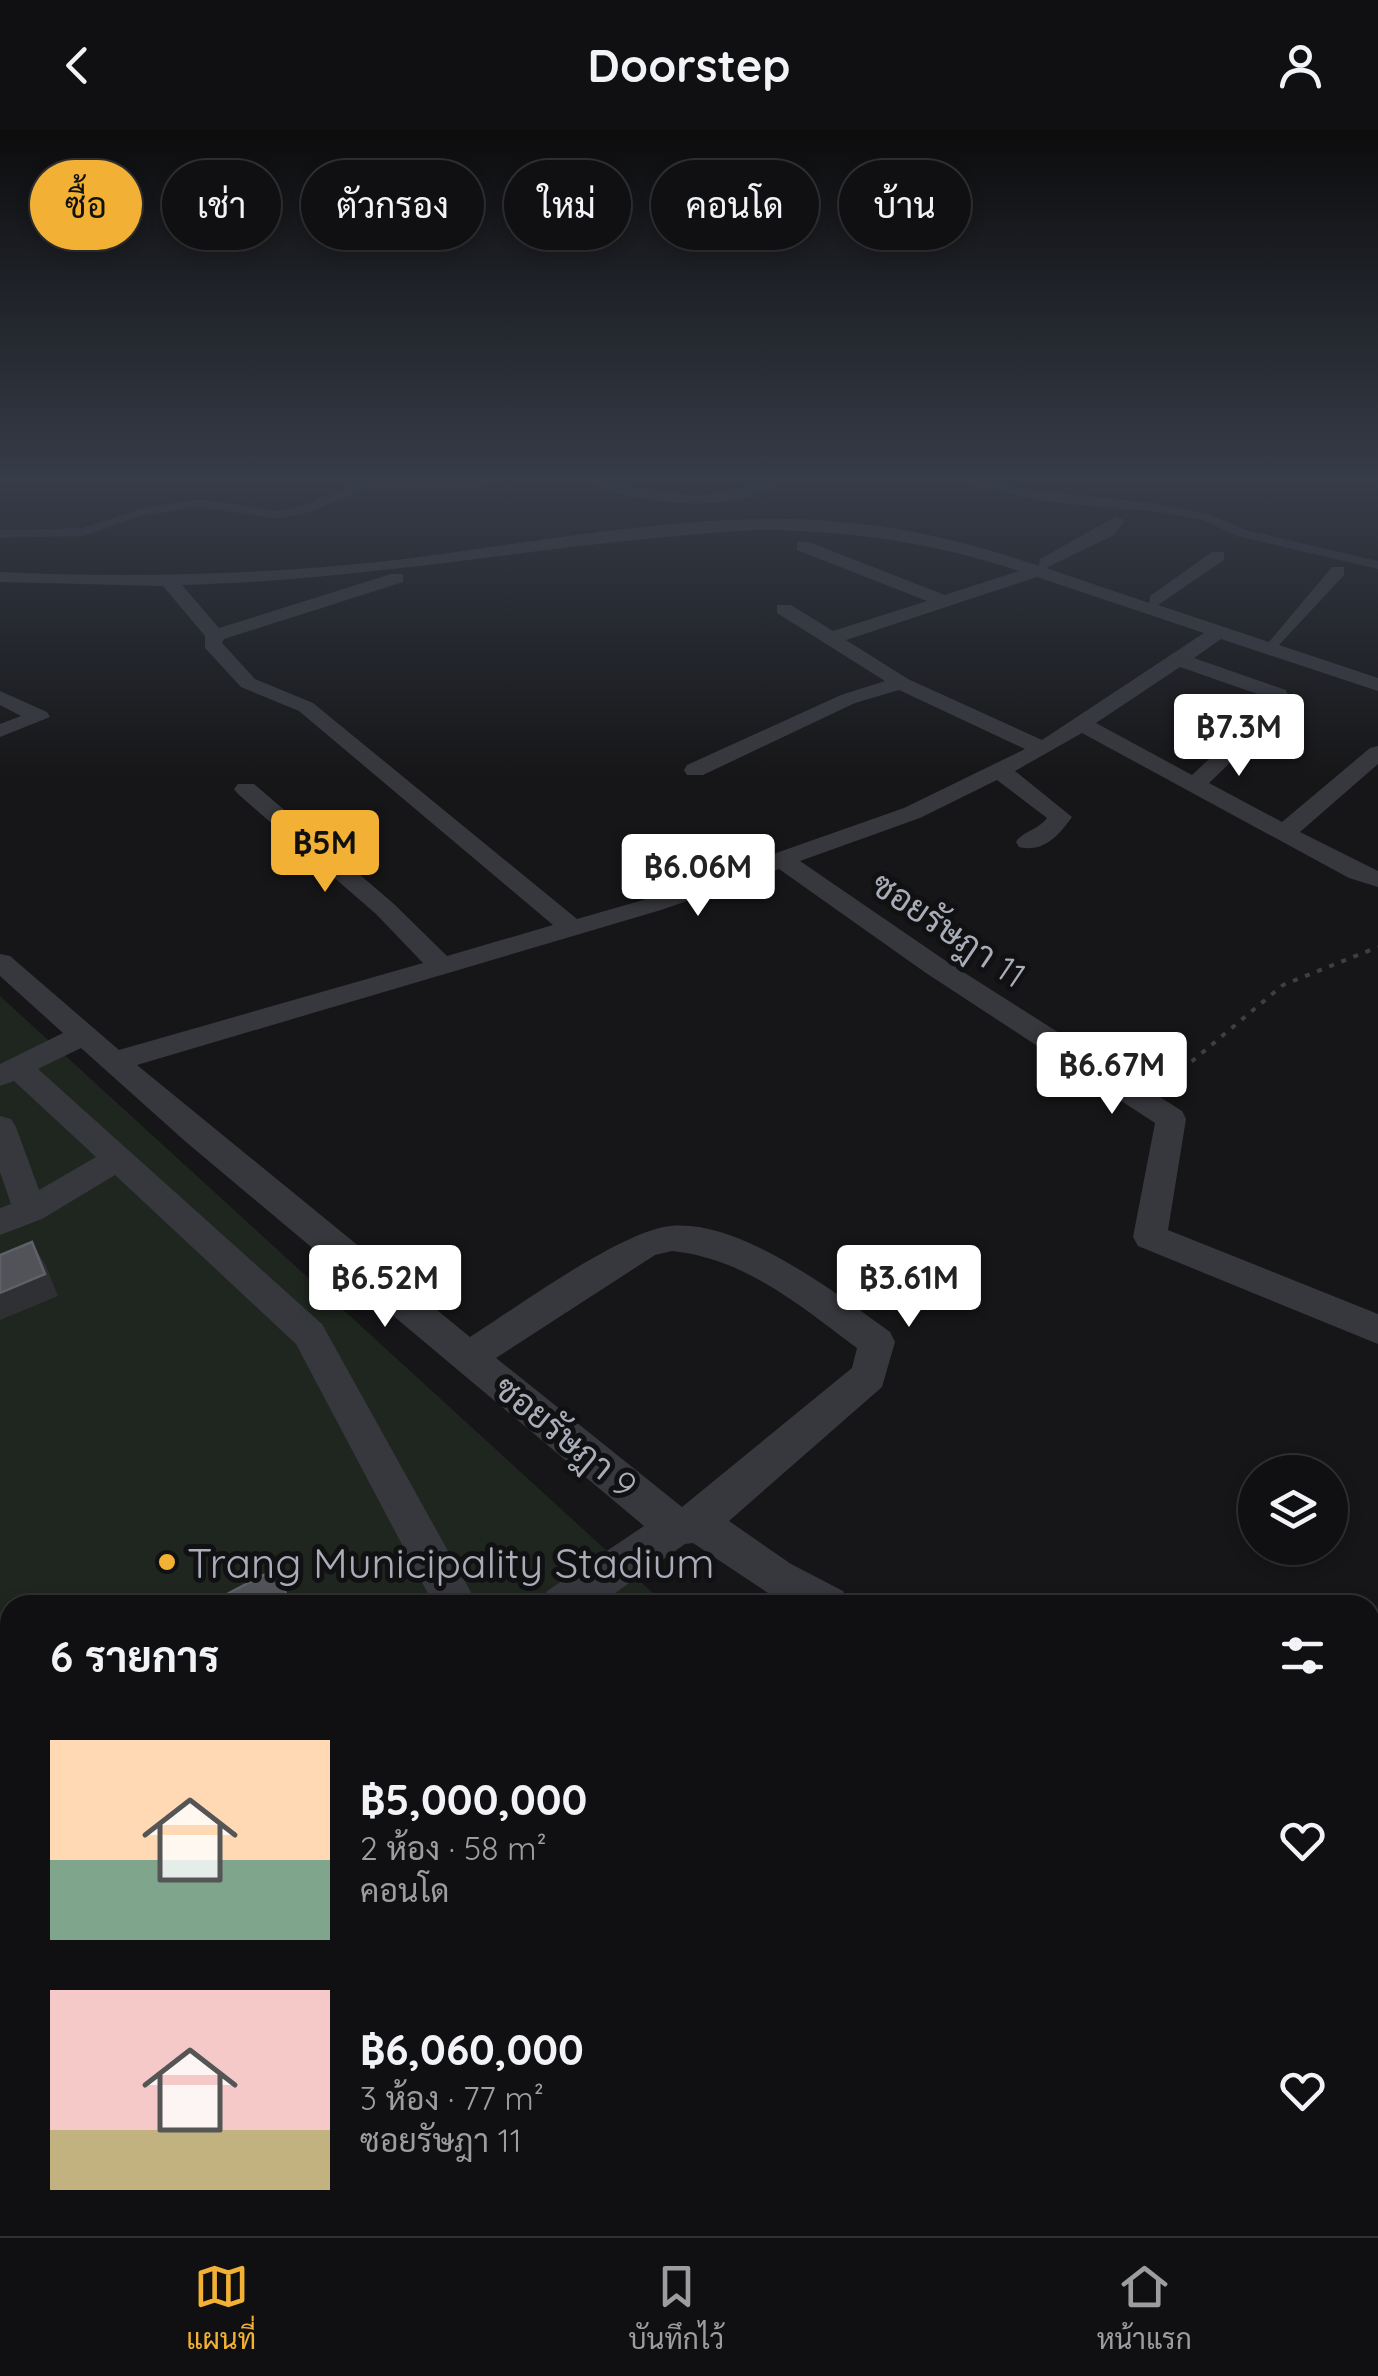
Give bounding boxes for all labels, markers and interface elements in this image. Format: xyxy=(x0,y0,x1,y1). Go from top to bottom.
text: Doorstep xyxy=(588,37,790,93)
icon: back xyxy=(50,38,105,93)
icon: person xyxy=(1273,38,1328,93)
chip: ซื้อ xyxy=(30,160,142,250)
chip: เช่า xyxy=(162,160,281,250)
chip: ตัวกรอง xyxy=(301,160,484,250)
chip: ใหม่ xyxy=(504,160,631,250)
chip: คอนโด xyxy=(651,160,819,250)
chip: บ้าน xyxy=(839,160,971,250)
pin: ฿7.3M xyxy=(1169,694,1309,779)
text: ฿7.3M xyxy=(1196,706,1282,746)
pin: ฿5M xyxy=(277,810,373,895)
text: ฿5M xyxy=(293,822,357,862)
pin: ฿6.06M xyxy=(617,834,779,919)
text: ฿6.06M xyxy=(644,846,752,886)
street label: ซอยรัษฎา 11 xyxy=(862,861,1035,998)
pin: ฿6.67M xyxy=(1031,1032,1193,1117)
text: ฿6.67M xyxy=(1059,1044,1165,1084)
pin: ฿6.52M xyxy=(304,1245,466,1330)
pin: ฿3.61M xyxy=(828,1245,990,1330)
text: ฿6.52M xyxy=(331,1257,439,1297)
text: ฿3.61M xyxy=(859,1257,959,1297)
street label: ซอยรัษฎา 9 xyxy=(485,1365,646,1508)
map controls xyxy=(1238,1455,1348,1565)
button: layers xyxy=(1238,1455,1348,1565)
place label: Trang Municipality Stadium xyxy=(187,1536,715,1589)
marker: Trang Municipality Stadium xyxy=(156,1551,178,1573)
icon: filters xyxy=(1275,1628,1330,1683)
text: 6 รายการ xyxy=(50,1630,219,1683)
text: ฿5,000,000 xyxy=(360,1773,587,1826)
icon: home xyxy=(130,1780,250,1900)
icon: heart xyxy=(1275,1813,1330,1868)
text: 2 ห้อง · 58 m² xyxy=(360,1828,547,1868)
text: คอนโด xyxy=(360,1870,450,1910)
text: ฿6,060,000 xyxy=(360,2023,584,2076)
icon: home xyxy=(130,2030,250,2150)
icon: heart xyxy=(1275,2063,1330,2118)
text: 3 ห้อง · 77 m² xyxy=(360,2078,544,2118)
text: ซอยรัษฎา 11 xyxy=(360,2120,521,2160)
tab: แผนที่ xyxy=(186,2259,256,2356)
tab: บันทึกไว้ xyxy=(629,2259,724,2356)
tab: หน้าแรก xyxy=(1097,2259,1192,2356)

